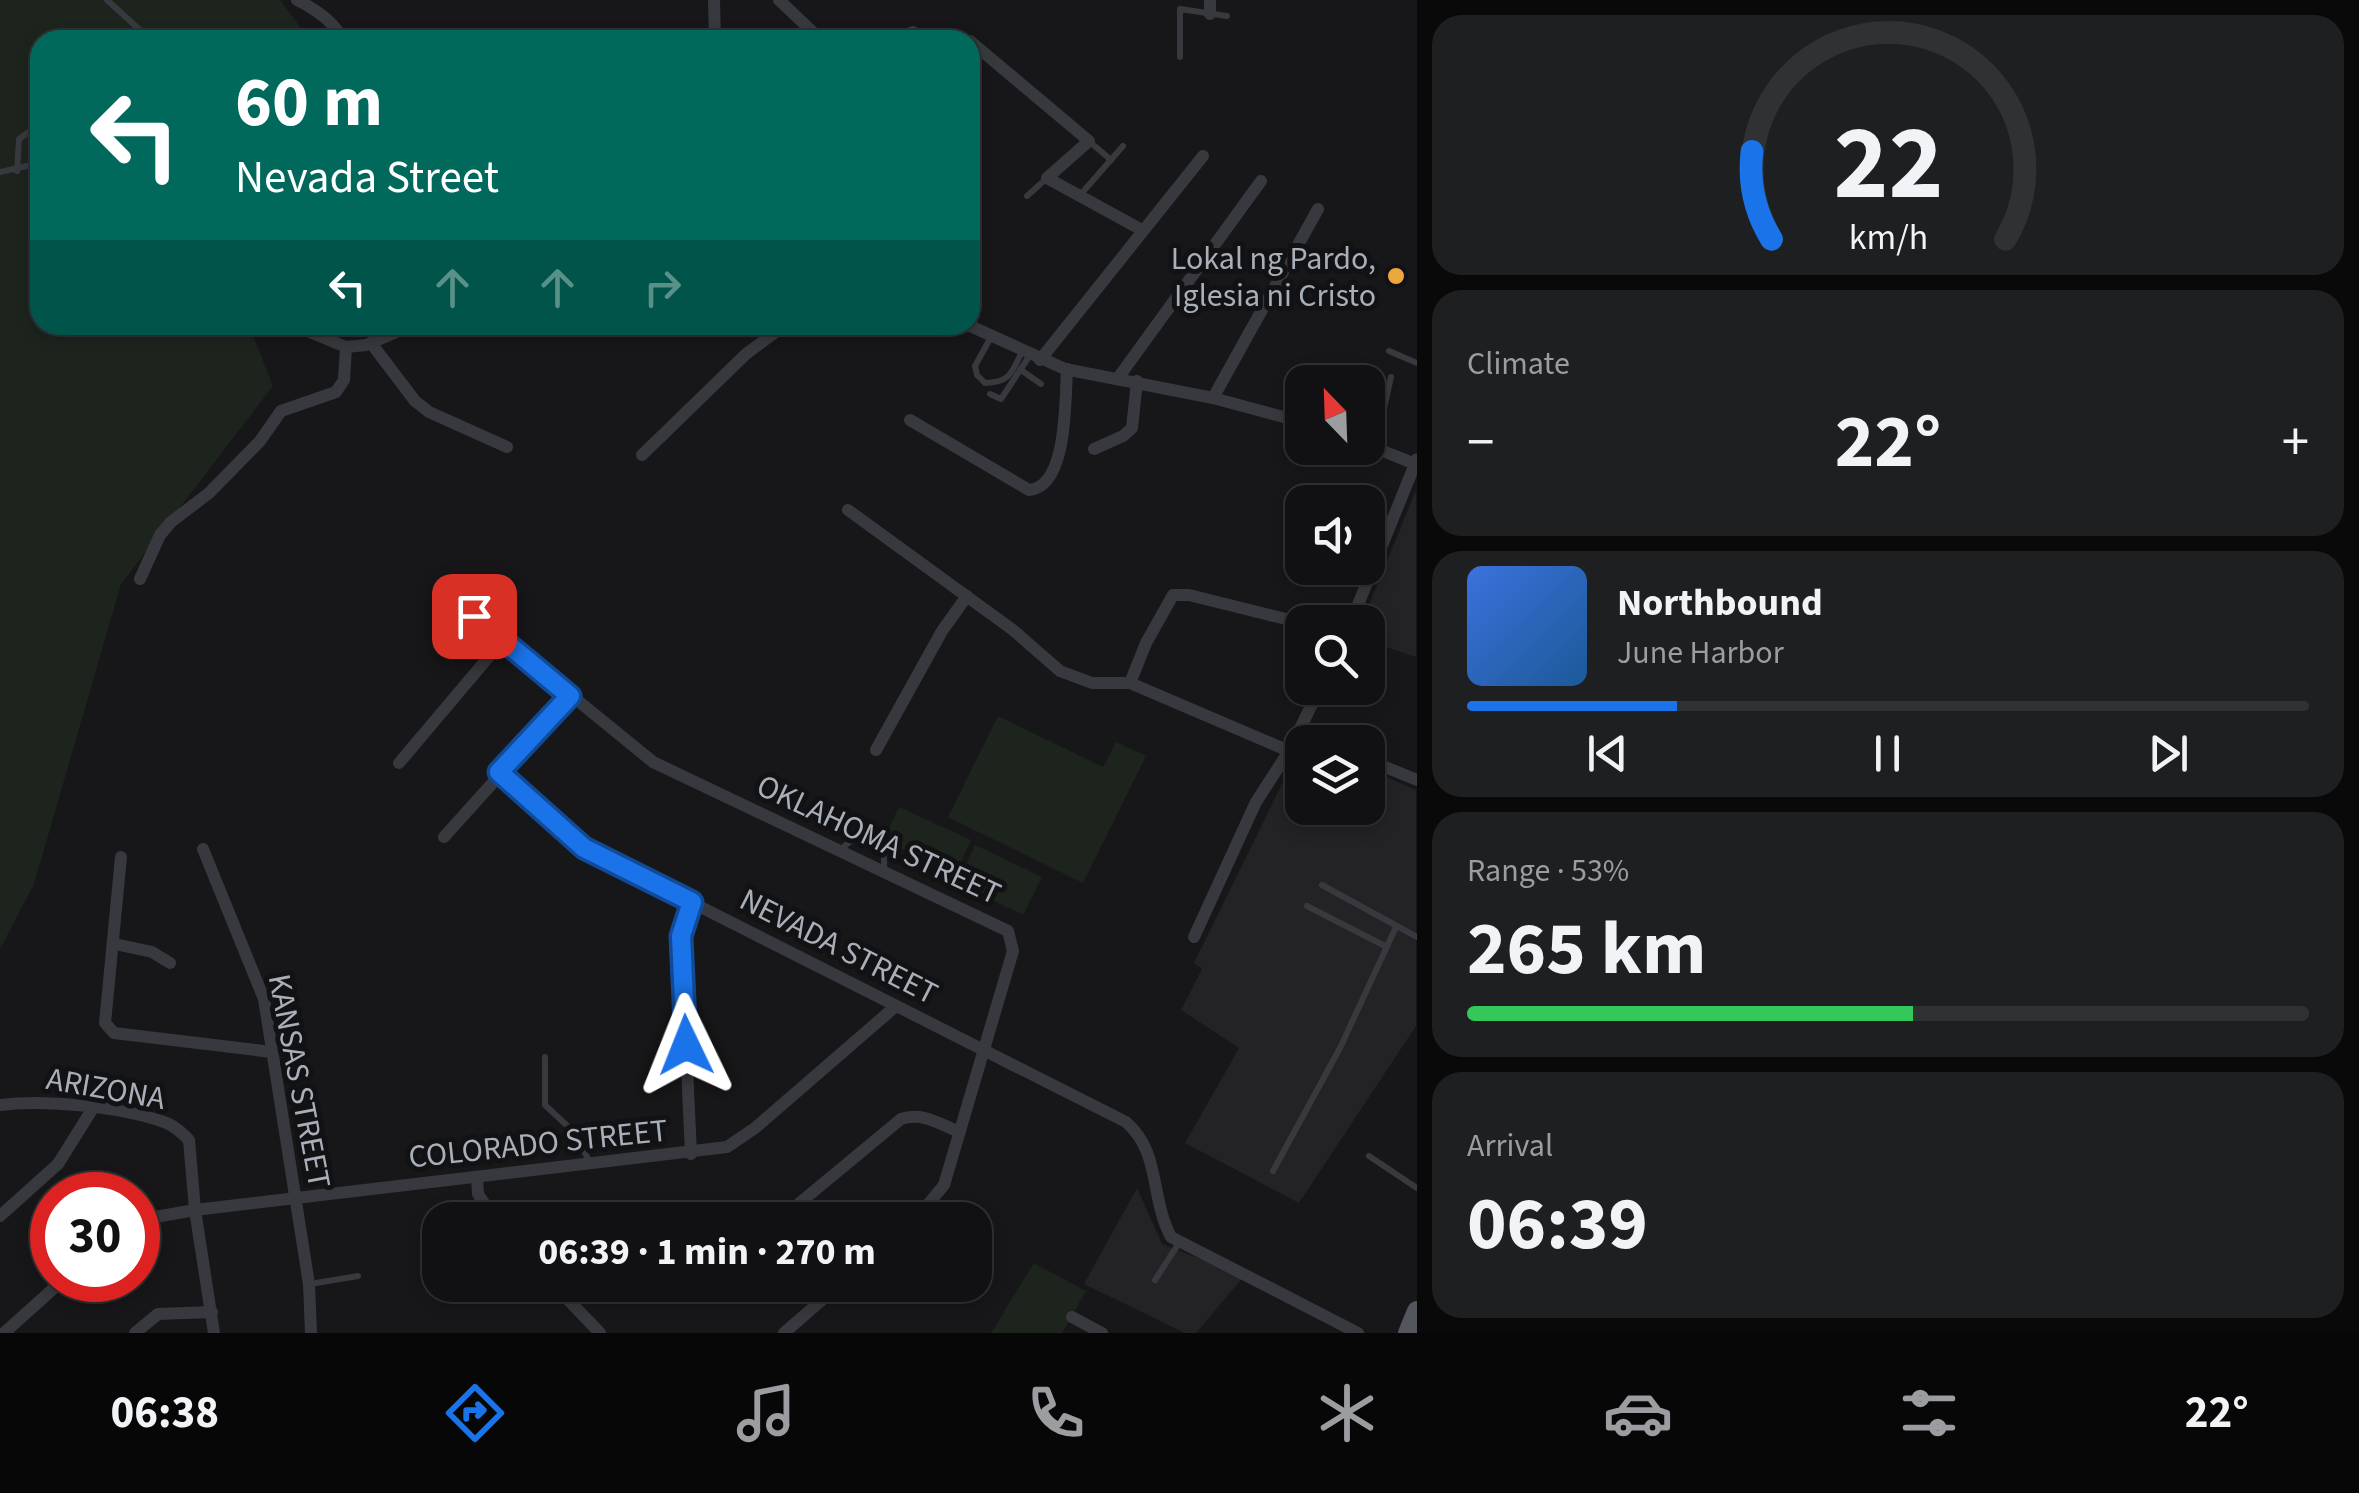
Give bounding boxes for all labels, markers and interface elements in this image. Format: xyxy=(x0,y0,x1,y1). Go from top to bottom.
text: 60 m xyxy=(235,53,383,153)
icon: left xyxy=(70,70,200,200)
text: 22 xyxy=(1833,91,1943,239)
text: Nevada Street xyxy=(235,146,499,210)
text: km/h xyxy=(1848,212,1928,263)
place label: Lokal ng Pardo, Iglesia ni Cristo xyxy=(1171,236,1376,319)
icon: left xyxy=(320,260,375,315)
icon: ahead xyxy=(425,260,480,315)
icon: ahead xyxy=(530,260,585,315)
icon: right xyxy=(635,260,690,315)
marker: Lokal ng Pardo, Iglesia ni Cristo xyxy=(1385,265,1407,287)
text: Climate xyxy=(1467,341,1570,387)
north arrow xyxy=(1285,365,1385,465)
map controls xyxy=(1285,365,1385,825)
text: 22° xyxy=(1835,389,1941,496)
text: − xyxy=(1467,404,1494,482)
text: + xyxy=(2282,404,2309,482)
button: sound xyxy=(1285,485,1385,585)
pin xyxy=(432,574,517,659)
text: Northbound xyxy=(1617,576,1823,630)
icon: arrive xyxy=(447,589,502,644)
button: search xyxy=(1285,605,1385,705)
text: June Harbor xyxy=(1617,630,1784,676)
button: layers xyxy=(1285,725,1385,825)
icon: previous xyxy=(1580,726,1635,781)
icon: pause xyxy=(1860,726,1915,781)
icon: next xyxy=(2141,726,2196,781)
street label: OKLAHOMA STREET xyxy=(749,763,1008,917)
text: Range · 53% xyxy=(1467,848,1629,894)
street label: NEVADA STREET xyxy=(732,877,946,1017)
text: 265 km xyxy=(1467,896,1706,1003)
street label: KANSAS STREET xyxy=(256,970,342,1192)
position arrow xyxy=(634,993,738,1097)
street label: ARIZONA xyxy=(43,1056,169,1122)
street label: COLORADO STREET xyxy=(406,1108,670,1180)
text: Arrival xyxy=(1467,1123,1553,1169)
text: 06:39 xyxy=(1467,1171,1648,1278)
speed limit sign: 30 xyxy=(30,1172,160,1302)
text: 06:39 · 1 min · 270 m xyxy=(538,1225,876,1279)
icon: directions xyxy=(440,1378,510,1448)
icon: music xyxy=(731,1378,801,1448)
icon: phone xyxy=(1021,1378,1091,1448)
icon: climate xyxy=(1312,1378,1382,1448)
icon: car xyxy=(1603,1378,1673,1448)
icon: filters xyxy=(1894,1378,1964,1448)
text: 06:38 xyxy=(110,1381,219,1445)
text: 22° xyxy=(2185,1381,2249,1445)

